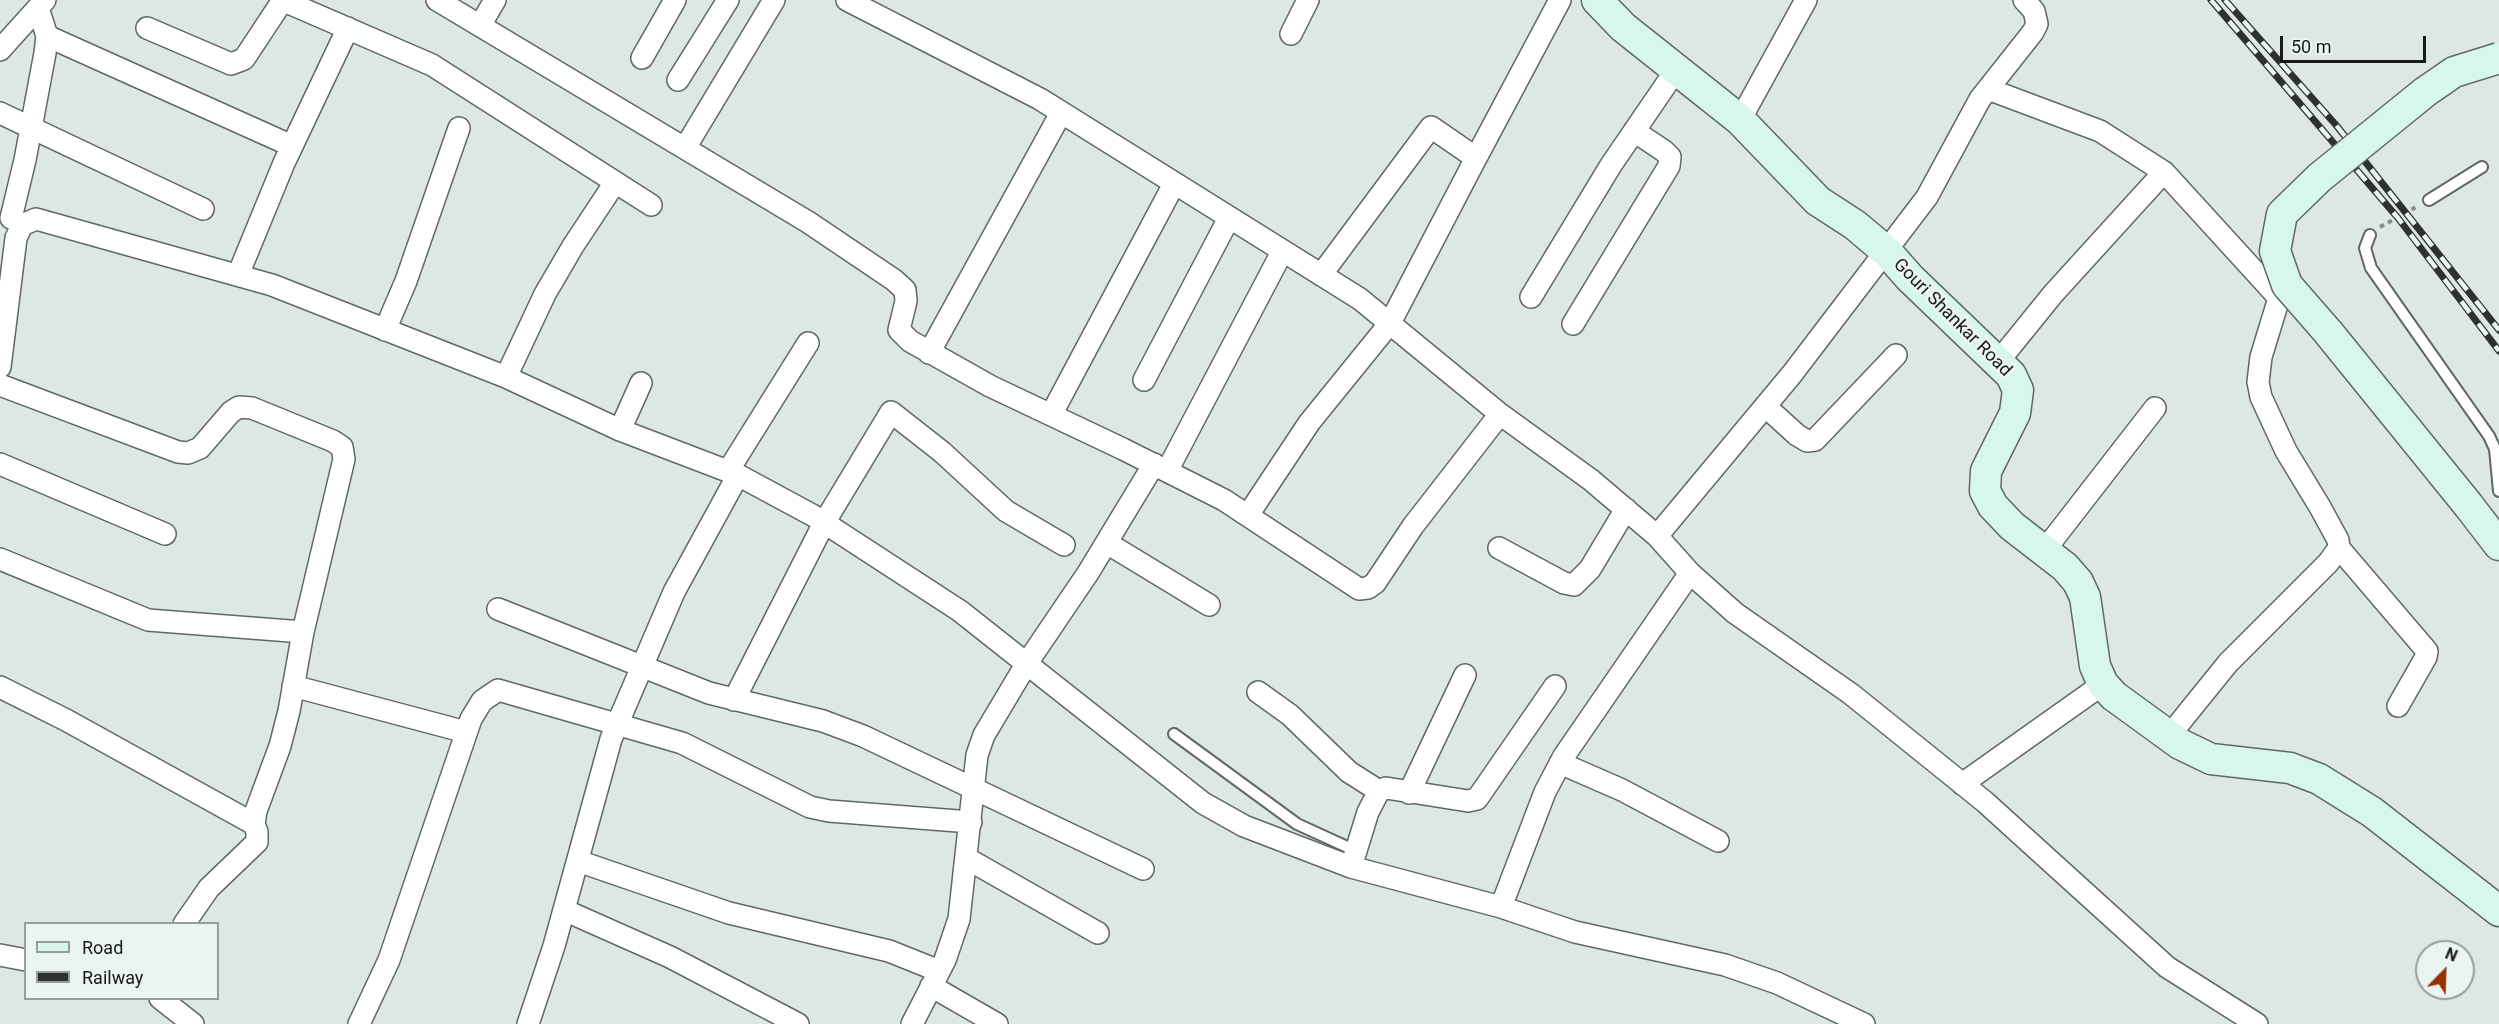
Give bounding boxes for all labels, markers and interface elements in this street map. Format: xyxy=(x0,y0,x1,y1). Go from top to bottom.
scale bar xyxy=(2283,24,2428,62)
text: 50 m xyxy=(2291,36,2331,57)
street label: Gouri Shankar Road xyxy=(1888,254,2016,382)
legend xyxy=(24,922,219,1000)
text: Road xyxy=(82,937,123,958)
north arrow xyxy=(2415,940,2475,1000)
text: N xyxy=(2443,944,2460,966)
text: Railway xyxy=(82,967,143,988)

